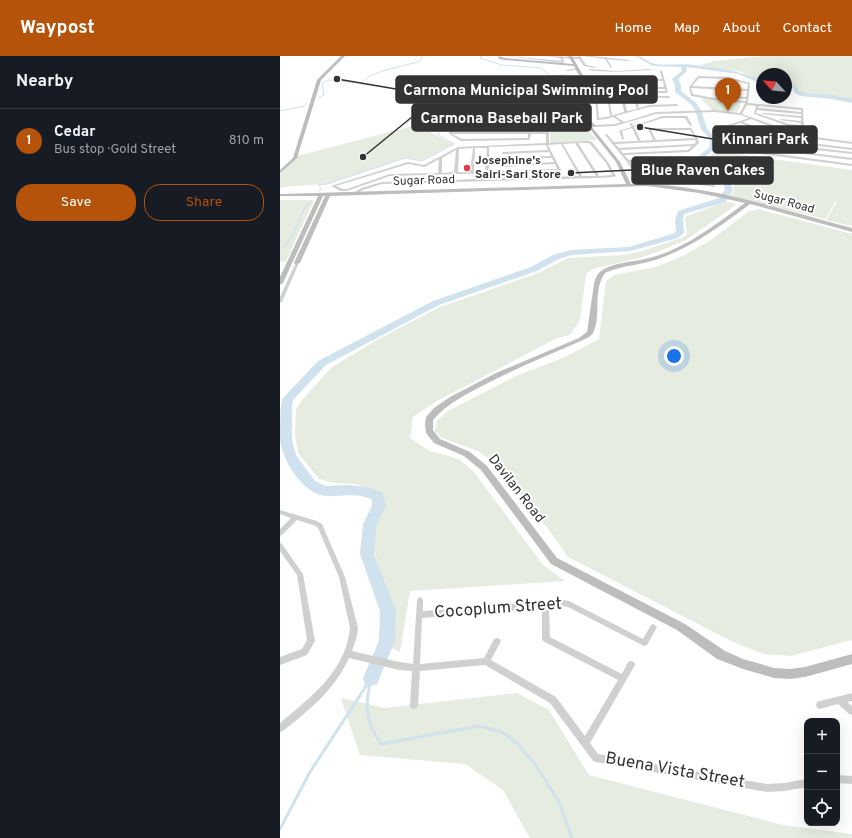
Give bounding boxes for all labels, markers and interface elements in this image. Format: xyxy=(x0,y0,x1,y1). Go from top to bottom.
text: Waypost xyxy=(20,16,95,40)
text: Home xyxy=(615,20,652,37)
text: Map xyxy=(674,20,700,37)
text: About xyxy=(722,20,761,37)
text: Contact xyxy=(783,20,832,37)
north arrow xyxy=(756,68,792,104)
text: Nearby xyxy=(16,71,73,93)
callout: Carmona Municipal Swimming Pool xyxy=(396,76,657,103)
pin: 1 xyxy=(715,78,741,111)
text: Carmona Municipal Swimming Pool xyxy=(403,82,649,101)
callout: Carmona Baseball Park xyxy=(412,104,591,131)
text: Carmona Baseball Park xyxy=(421,110,583,129)
text: Cedar xyxy=(54,123,96,142)
callout: Kinnari Park xyxy=(713,126,817,153)
text: Kinnari Park xyxy=(721,131,809,150)
text: 1 xyxy=(26,133,32,149)
text: 810 m xyxy=(229,133,264,149)
text: Bus stop · Gold Street xyxy=(54,142,176,158)
place label: Josephine's Sairi-Sari Store xyxy=(475,153,561,183)
callout: Blue Raven Cakes xyxy=(632,157,773,184)
text: Blue Raven Cakes xyxy=(641,162,765,181)
marker: Josephine's Sairi-Sari Store xyxy=(462,163,472,173)
street label: Sugar Road xyxy=(393,172,455,190)
button: Save xyxy=(16,184,136,221)
button: Share xyxy=(144,184,264,221)
street label: Sugar Road xyxy=(752,186,816,218)
your location xyxy=(664,346,684,366)
street label: Davilan Road xyxy=(484,451,548,527)
street label: Cocoplum Street xyxy=(433,594,563,624)
map controls xyxy=(804,718,840,826)
button: + xyxy=(804,718,840,754)
street label: Buena Vista Street xyxy=(604,748,746,794)
button: − xyxy=(804,754,840,790)
button: locate xyxy=(804,790,840,826)

